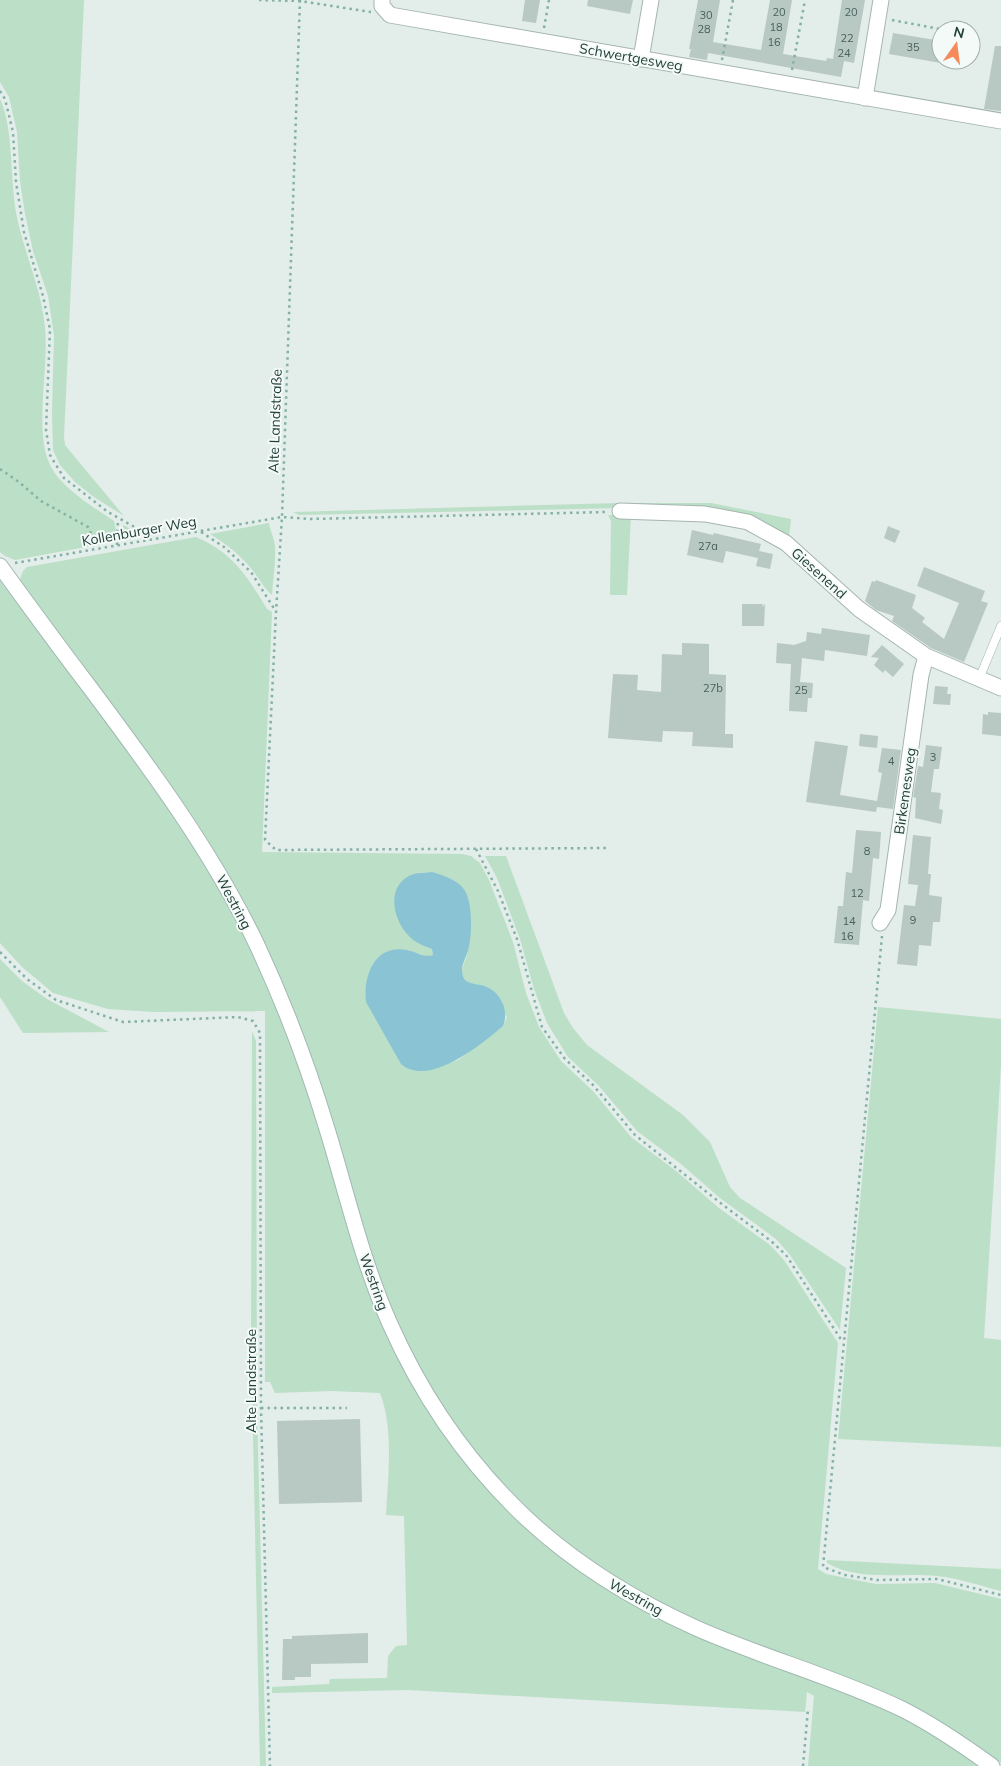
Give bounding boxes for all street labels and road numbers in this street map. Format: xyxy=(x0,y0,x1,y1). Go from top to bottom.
street label: Schwertgesweg xyxy=(578,39,684,75)
street label: Alte Landstraße xyxy=(264,369,286,473)
street label: Kollenburger Weg xyxy=(80,512,198,550)
street label: Giesenend xyxy=(788,544,850,602)
street label: Birkemesweg xyxy=(890,746,920,836)
street label: Westring xyxy=(212,872,256,932)
street label: Westring xyxy=(355,1251,393,1313)
street label: Alte Landstraße xyxy=(242,1329,260,1433)
street label: Westring xyxy=(606,1575,666,1619)

